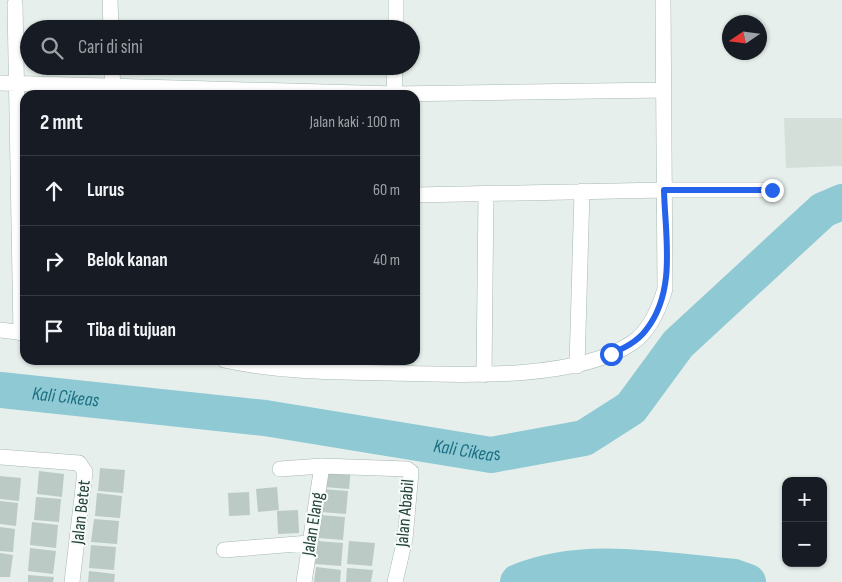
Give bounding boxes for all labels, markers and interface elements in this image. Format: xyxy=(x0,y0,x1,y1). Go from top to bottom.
north arrow xyxy=(722,15,767,60)
search box xyxy=(20,20,420,75)
icon: search xyxy=(38,34,66,62)
text: Cari di sini xyxy=(78,36,143,59)
text: 2 mnt xyxy=(40,110,83,135)
text: Jalan kaki · 100 m xyxy=(310,113,400,132)
icon: ahead xyxy=(40,177,68,205)
text: Lurus xyxy=(87,179,124,202)
route end xyxy=(761,179,784,202)
text: 60 m xyxy=(373,181,400,200)
icon: right xyxy=(40,247,68,275)
text: Belok kanan xyxy=(87,249,168,272)
text: 40 m xyxy=(373,251,400,270)
icon: arrive xyxy=(40,317,68,345)
text: Tiba di tujuan xyxy=(87,319,176,342)
route start xyxy=(600,343,623,366)
water label: Kali Cikeas xyxy=(31,382,101,412)
water label: Kali Cikeas xyxy=(432,434,502,467)
map controls xyxy=(782,477,827,567)
button: + xyxy=(782,477,827,522)
street label: Jalan Betet xyxy=(67,478,95,546)
street label: Jalan Ababil xyxy=(391,478,418,549)
street label: Jalan Elang xyxy=(297,491,328,558)
button: − xyxy=(782,522,827,567)

